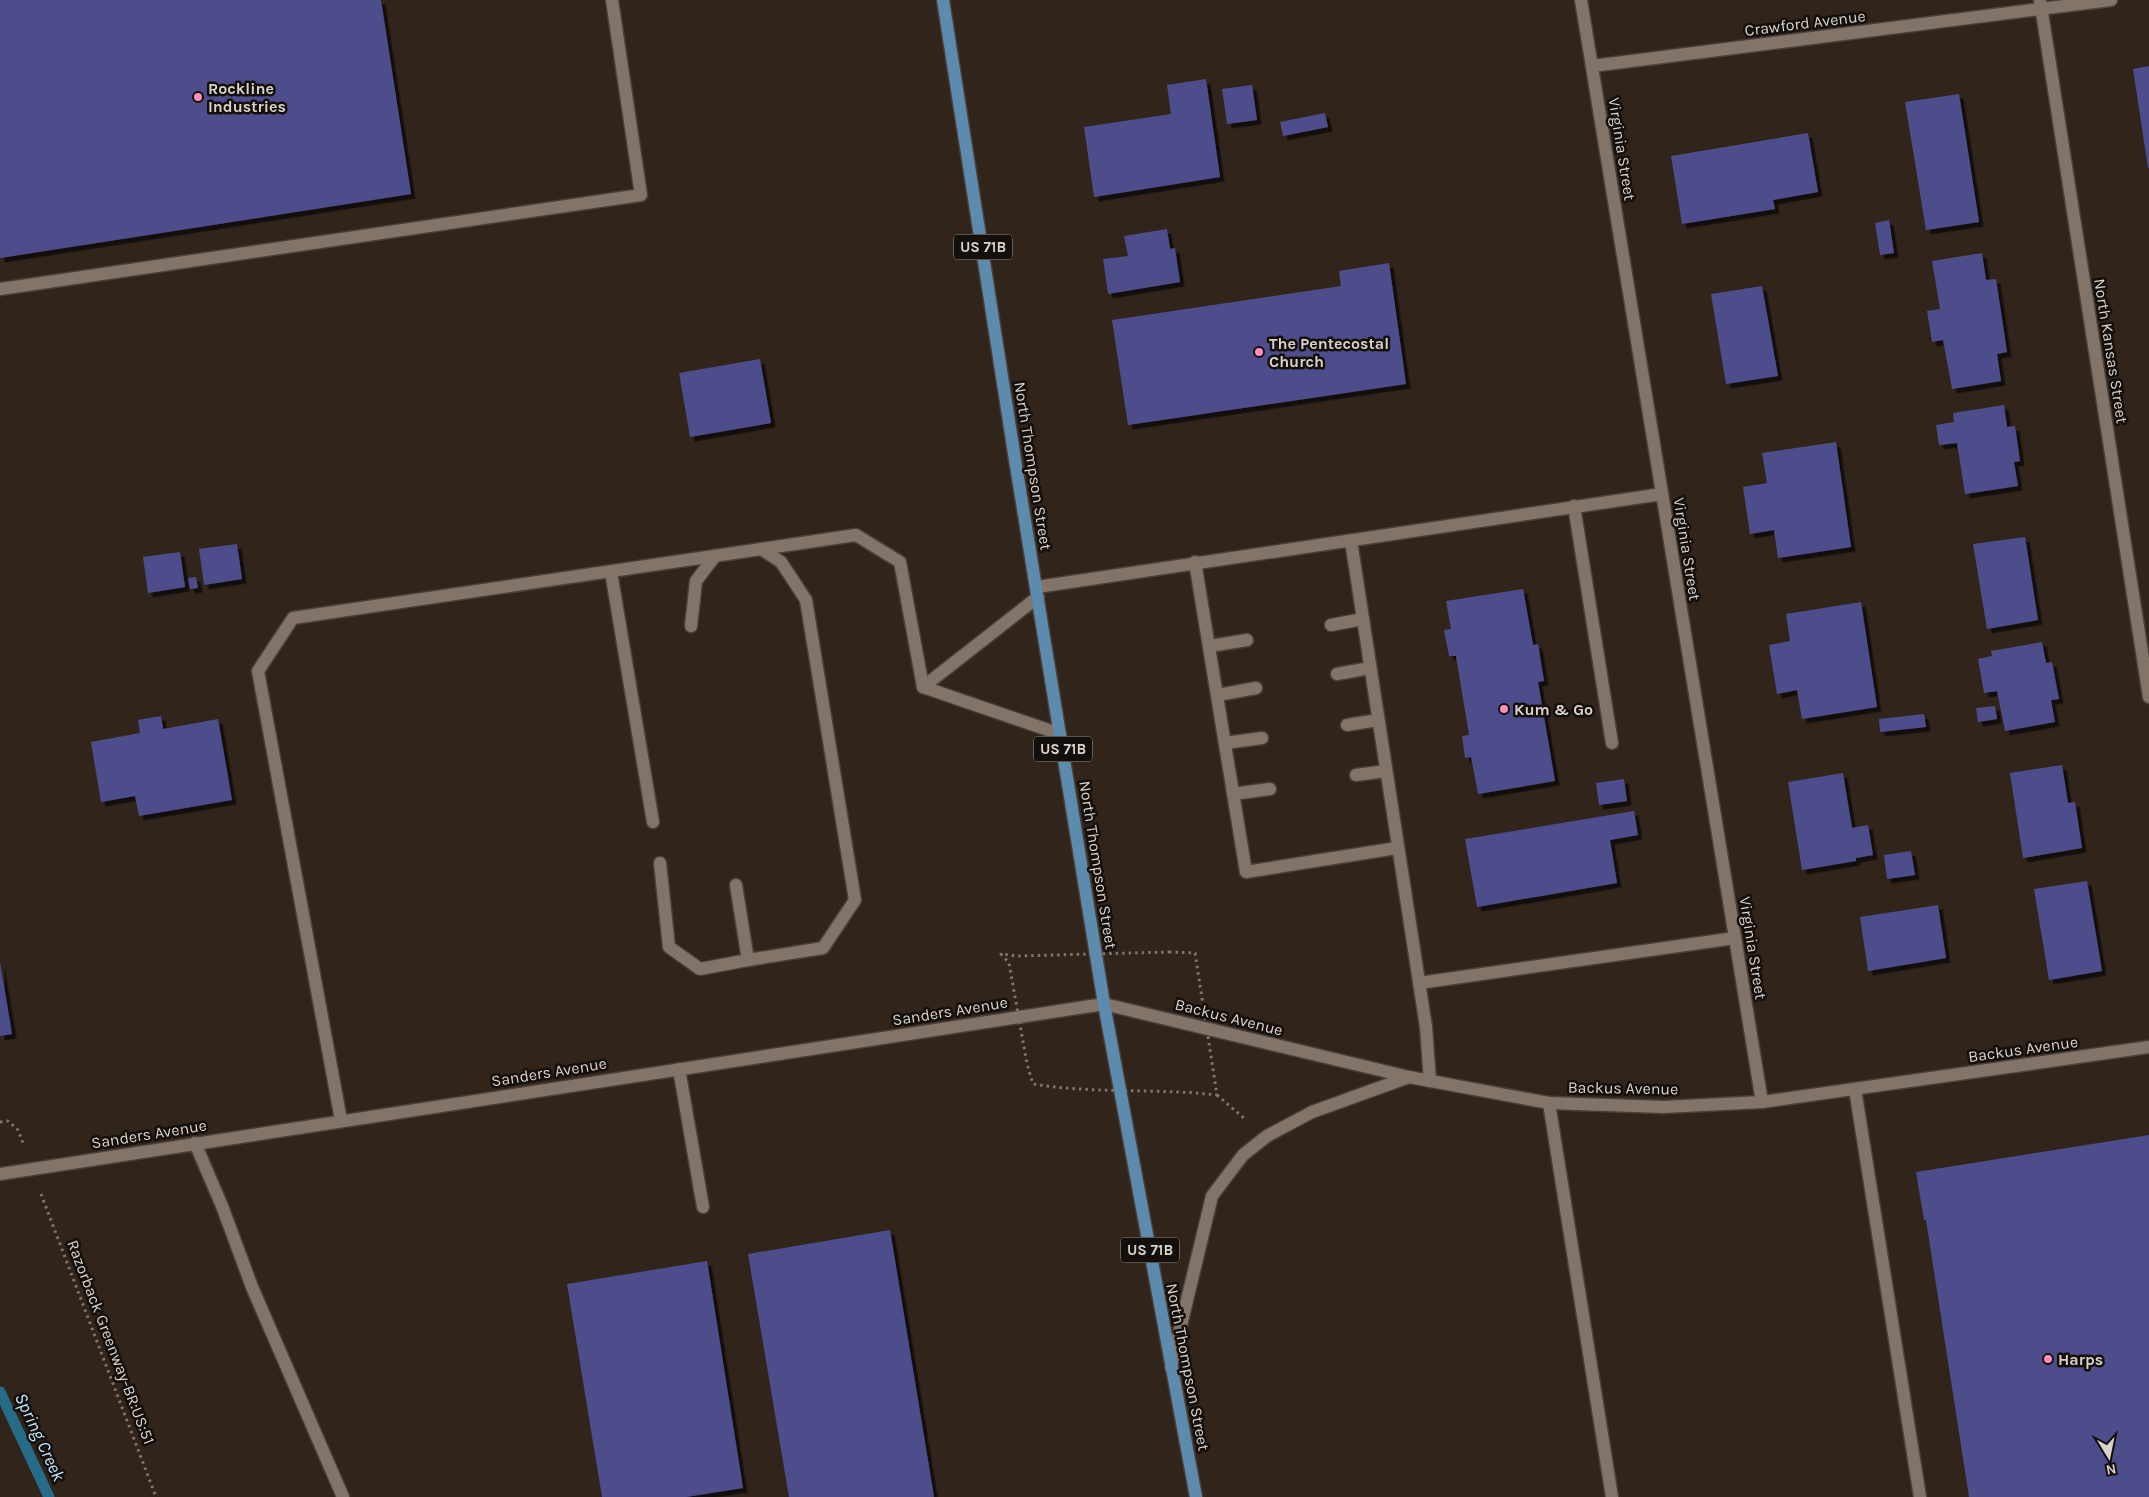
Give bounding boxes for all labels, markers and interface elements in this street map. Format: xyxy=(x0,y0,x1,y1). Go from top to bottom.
street label: Crawford Avenue xyxy=(1743,6,1867,40)
place label: Rockline Industries xyxy=(208,79,286,116)
marker: Rockline Industries xyxy=(192,91,204,103)
street label: Virginia Street xyxy=(1604,96,1640,202)
road number: US 71B xyxy=(954,234,1012,260)
street label: North Kansas Street xyxy=(2090,277,2132,425)
place label: The Pentecostal Church xyxy=(1269,334,1389,371)
marker: The Pentecostal Church xyxy=(1253,346,1265,358)
street label: North Thompson Street xyxy=(1010,380,1056,552)
street label: Virginia Street xyxy=(1669,496,1705,602)
place label: Kum & Go xyxy=(1514,700,1593,719)
marker: Kum & Go xyxy=(1498,703,1510,715)
road number: US 71B xyxy=(1034,736,1092,762)
street label: North Thompson Street xyxy=(1075,779,1121,951)
street label: Virginia Street xyxy=(1735,895,1771,1001)
street label: Sanders Avenue xyxy=(891,993,1009,1029)
street label: Backus Avenue xyxy=(1173,994,1285,1040)
street label: Backus Avenue xyxy=(1967,1032,2079,1066)
street label: Sanders Avenue xyxy=(490,1054,608,1090)
street label: Backus Avenue xyxy=(1568,1078,1678,1098)
street label: Sanders Avenue xyxy=(90,1116,208,1152)
street label: Razorback Greenway-BR:US:51 xyxy=(63,1237,159,1447)
road number: US 71B xyxy=(1121,1238,1179,1262)
street label: North Thompson Street xyxy=(1162,1282,1214,1452)
place label: Harps xyxy=(2058,1350,2103,1369)
marker: Harps xyxy=(2042,1353,2054,1365)
water label: Spring Creek xyxy=(10,1389,70,1486)
north arrow xyxy=(2084,1432,2134,1482)
text: N xyxy=(2105,1460,2118,1479)

